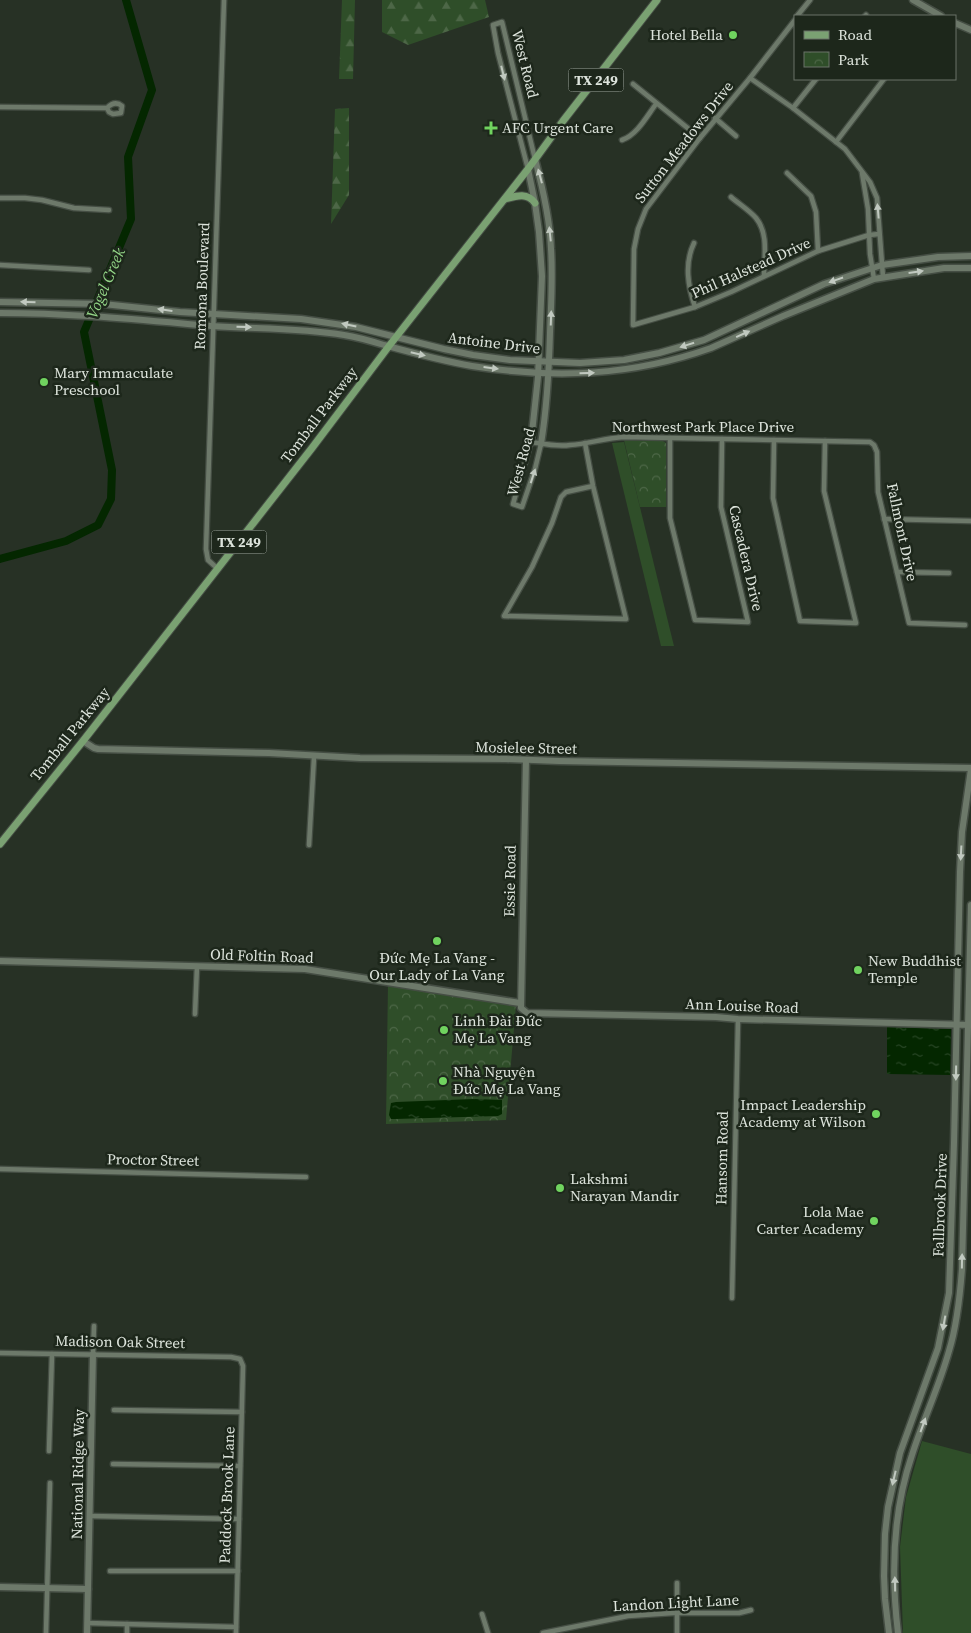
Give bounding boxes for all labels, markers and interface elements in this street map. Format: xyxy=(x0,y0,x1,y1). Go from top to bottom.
legend xyxy=(794,15,956,80)
place label: Hotel Bella xyxy=(650,24,723,45)
text: Road xyxy=(838,24,872,45)
street label: West Road xyxy=(507,27,544,101)
marker: Hotel Bella xyxy=(727,29,739,41)
text: Park xyxy=(838,49,870,70)
one-way arrow xyxy=(499,65,507,80)
road number: TX 249 xyxy=(568,68,624,92)
street label: Sutton Meadows Drive xyxy=(629,76,738,207)
place label: AFC Urgent Care xyxy=(502,117,614,138)
marker: AFC Urgent Care xyxy=(484,121,498,135)
one-way arrow xyxy=(535,169,543,184)
one-way arrow xyxy=(874,202,882,218)
street label: Romona Boulevard xyxy=(189,221,214,350)
one-way arrow xyxy=(546,226,554,242)
street label: Phil Halstead Drive xyxy=(688,232,814,303)
water label: Vogel Creek xyxy=(80,244,130,322)
one-way arrow xyxy=(908,268,924,276)
one-way arrow xyxy=(828,276,843,284)
one-way arrow xyxy=(19,298,35,306)
one-way arrow xyxy=(157,306,173,314)
one-way arrow xyxy=(547,310,555,326)
one-way arrow xyxy=(342,321,357,329)
one-way arrow xyxy=(237,323,253,331)
street label: Antoine Drive xyxy=(447,326,542,359)
one-way arrow xyxy=(736,329,751,338)
one-way arrow xyxy=(679,341,694,349)
one-way arrow xyxy=(411,350,426,358)
place label: Mary Immaculate Preschool xyxy=(54,362,174,400)
street label: Tomball Parkway xyxy=(275,362,362,467)
one-way arrow xyxy=(483,364,499,372)
one-way arrow xyxy=(579,369,595,377)
marker: Mary Immaculate Preschool xyxy=(38,376,50,388)
street label: Northwest Park Place Drive xyxy=(612,416,795,437)
street label: West Road xyxy=(501,425,540,498)
one-way arrow xyxy=(529,468,537,483)
street label: Fallmont Drive xyxy=(882,481,923,583)
street label: Cascadera Drive xyxy=(724,503,769,613)
road number: TX 249 xyxy=(212,530,266,554)
street label: Tomball Parkway xyxy=(25,682,114,785)
street label: Mosielee Street xyxy=(475,736,577,759)
street label: Essie Road xyxy=(498,844,521,917)
one-way arrow xyxy=(957,845,965,861)
marker: Đức Mẹ La Vang - Our Lady of La Vang xyxy=(431,935,443,947)
street label: Old Foltin Road xyxy=(210,943,315,968)
place label: Đức Mẹ La Vang - Our Lady of La Vang xyxy=(369,947,505,985)
place label: New Buddhist Temple xyxy=(868,950,961,988)
marker: New Buddhist Temple xyxy=(852,964,864,976)
street label: Ann Louise Road xyxy=(685,993,800,1018)
place label: Linh Đài Đức Mẹ La Vang xyxy=(454,1010,542,1048)
marker: Linh Đài Đức Mẹ La Vang xyxy=(438,1024,450,1036)
place label: Nhà Nguyện Đức Mẹ La Vang xyxy=(453,1061,561,1099)
one-way arrow xyxy=(952,1066,960,1082)
marker: Nhà Nguyện Đức Mẹ La Vang xyxy=(437,1075,449,1087)
place label: Impact Leadership Academy at Wilson xyxy=(739,1094,866,1132)
marker: Impact Leadership Academy at Wilson xyxy=(870,1108,882,1120)
street label: Hansom Road xyxy=(710,1110,733,1205)
street label: Proctor Street xyxy=(107,1148,199,1171)
street label: Fallbrook Drive xyxy=(927,1152,952,1257)
place label: Lakshmi Narayan Mandir xyxy=(570,1168,680,1206)
marker: Lakshmi Narayan Mandir xyxy=(554,1182,566,1194)
place label: Lola Mae Carter Academy xyxy=(756,1201,864,1239)
marker: Lola Mae Carter Academy xyxy=(868,1215,880,1227)
one-way arrow xyxy=(958,1253,966,1269)
one-way arrow xyxy=(939,1315,947,1331)
street label: Madison Oak Street xyxy=(55,1330,185,1353)
street label: National Ridge Way xyxy=(66,1408,89,1539)
one-way arrow xyxy=(920,1418,927,1433)
street label: Paddock Brook Lane xyxy=(214,1426,239,1564)
one-way arrow xyxy=(890,1470,898,1485)
one-way arrow xyxy=(891,1576,899,1592)
street label: Landon Light Lane xyxy=(612,1589,740,1616)

